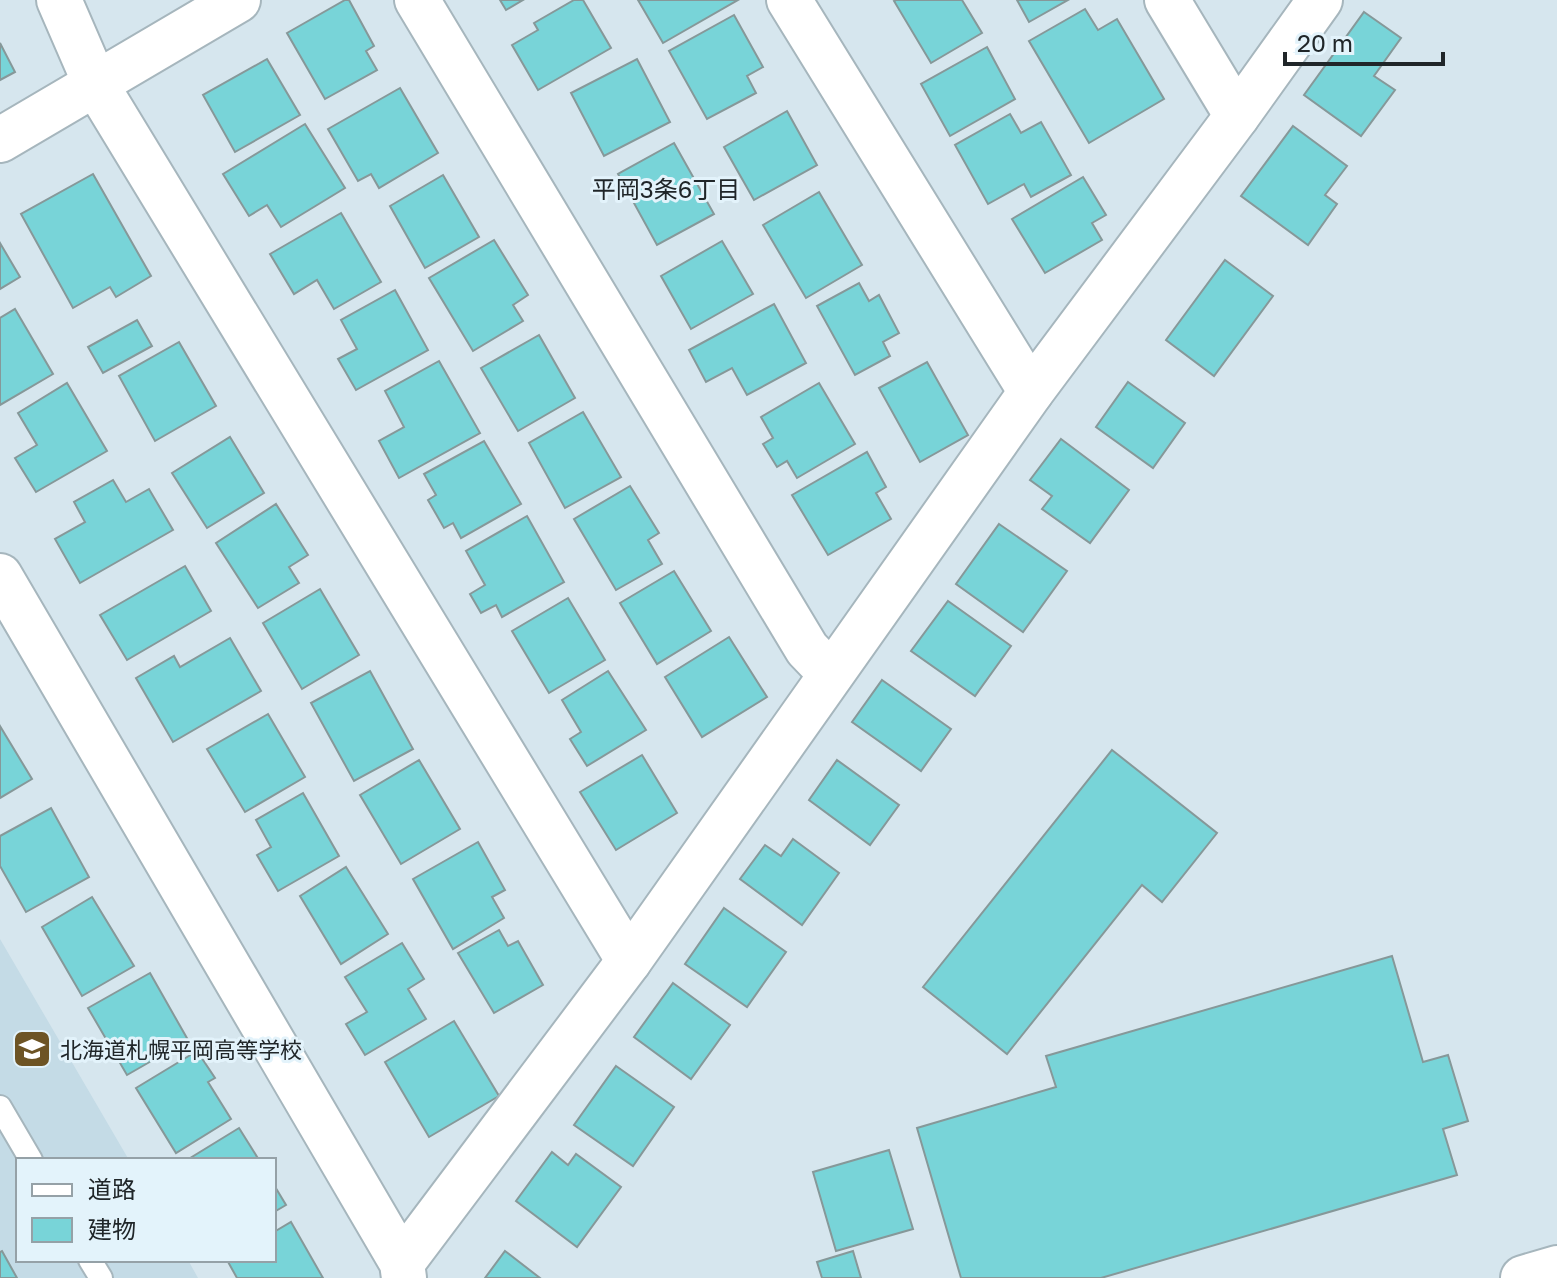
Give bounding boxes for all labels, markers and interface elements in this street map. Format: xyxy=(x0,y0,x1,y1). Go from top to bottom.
scale bar xyxy=(1285,16,1443,66)
text: 20 m xyxy=(1297,28,1353,57)
district label: 平岡3条6丁目 xyxy=(592,174,740,203)
school or university icon: 北海道札幌平岡高等学校 xyxy=(11,1028,53,1070)
place label: 北海道札幌平岡高等学校 xyxy=(60,1036,302,1063)
legend xyxy=(16,1158,276,1262)
text: 道路 xyxy=(88,1174,136,1203)
text: 建物 xyxy=(88,1214,136,1243)

